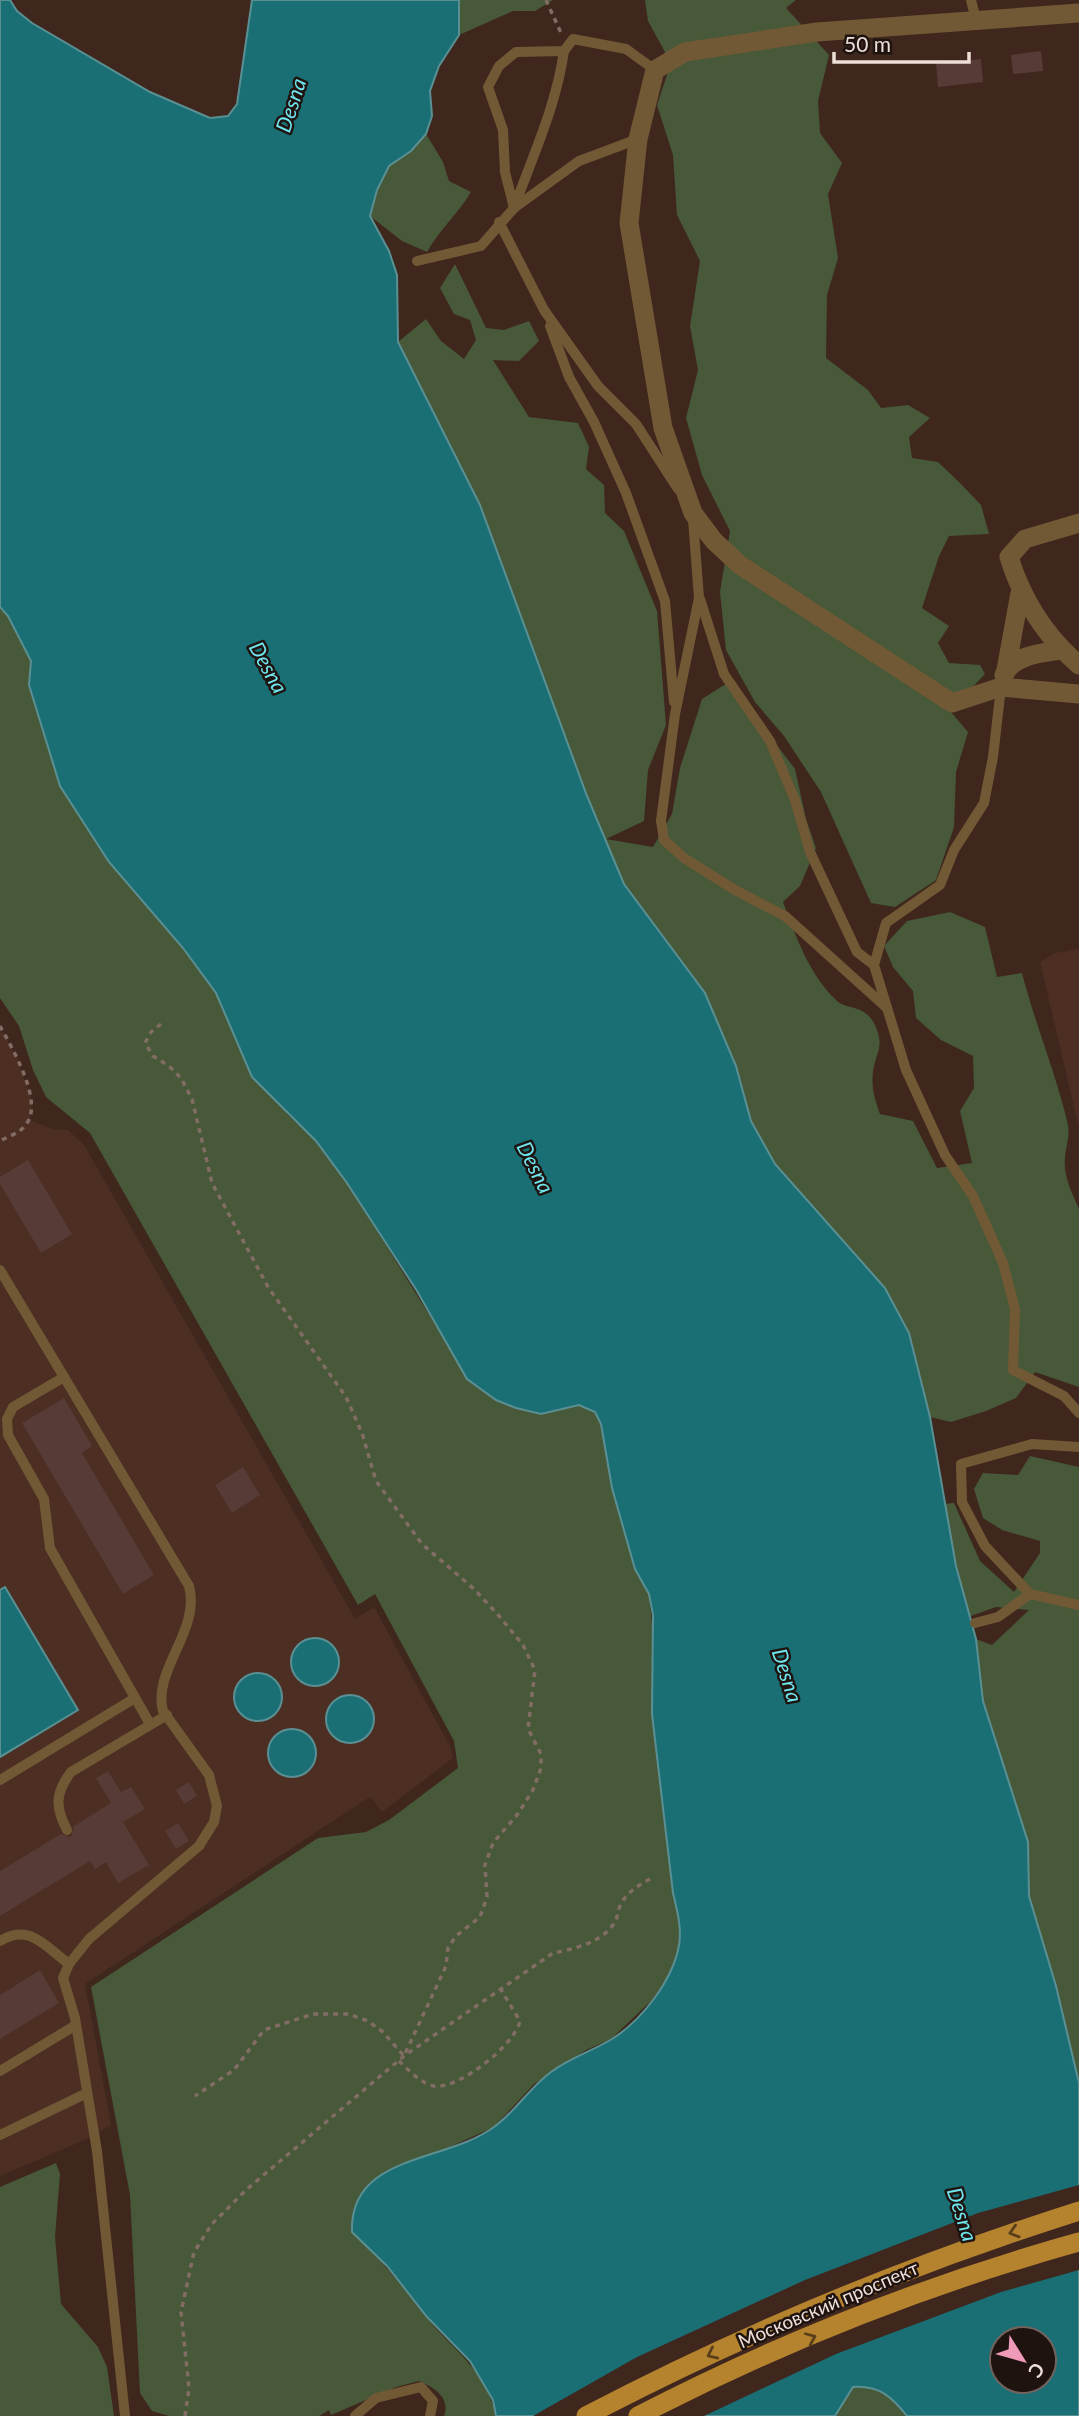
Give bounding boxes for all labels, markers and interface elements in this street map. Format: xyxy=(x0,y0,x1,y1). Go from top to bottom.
scale bar xyxy=(834,21,969,65)
text: 50 m xyxy=(844,31,891,56)
water label: Desna xyxy=(270,75,310,135)
water label: Desna xyxy=(245,637,293,697)
water label: Desna xyxy=(512,1137,560,1197)
water label: Desna xyxy=(768,1645,808,1705)
water label: Desna xyxy=(943,2184,983,2244)
one-way arrow xyxy=(1008,2223,1020,2238)
street label: Московский проспект xyxy=(734,2255,922,2352)
north arrow xyxy=(988,2325,1058,2395)
one-way arrow xyxy=(805,2332,817,2346)
one-way arrow xyxy=(707,2345,719,2359)
text: С xyxy=(1024,2359,1050,2383)

